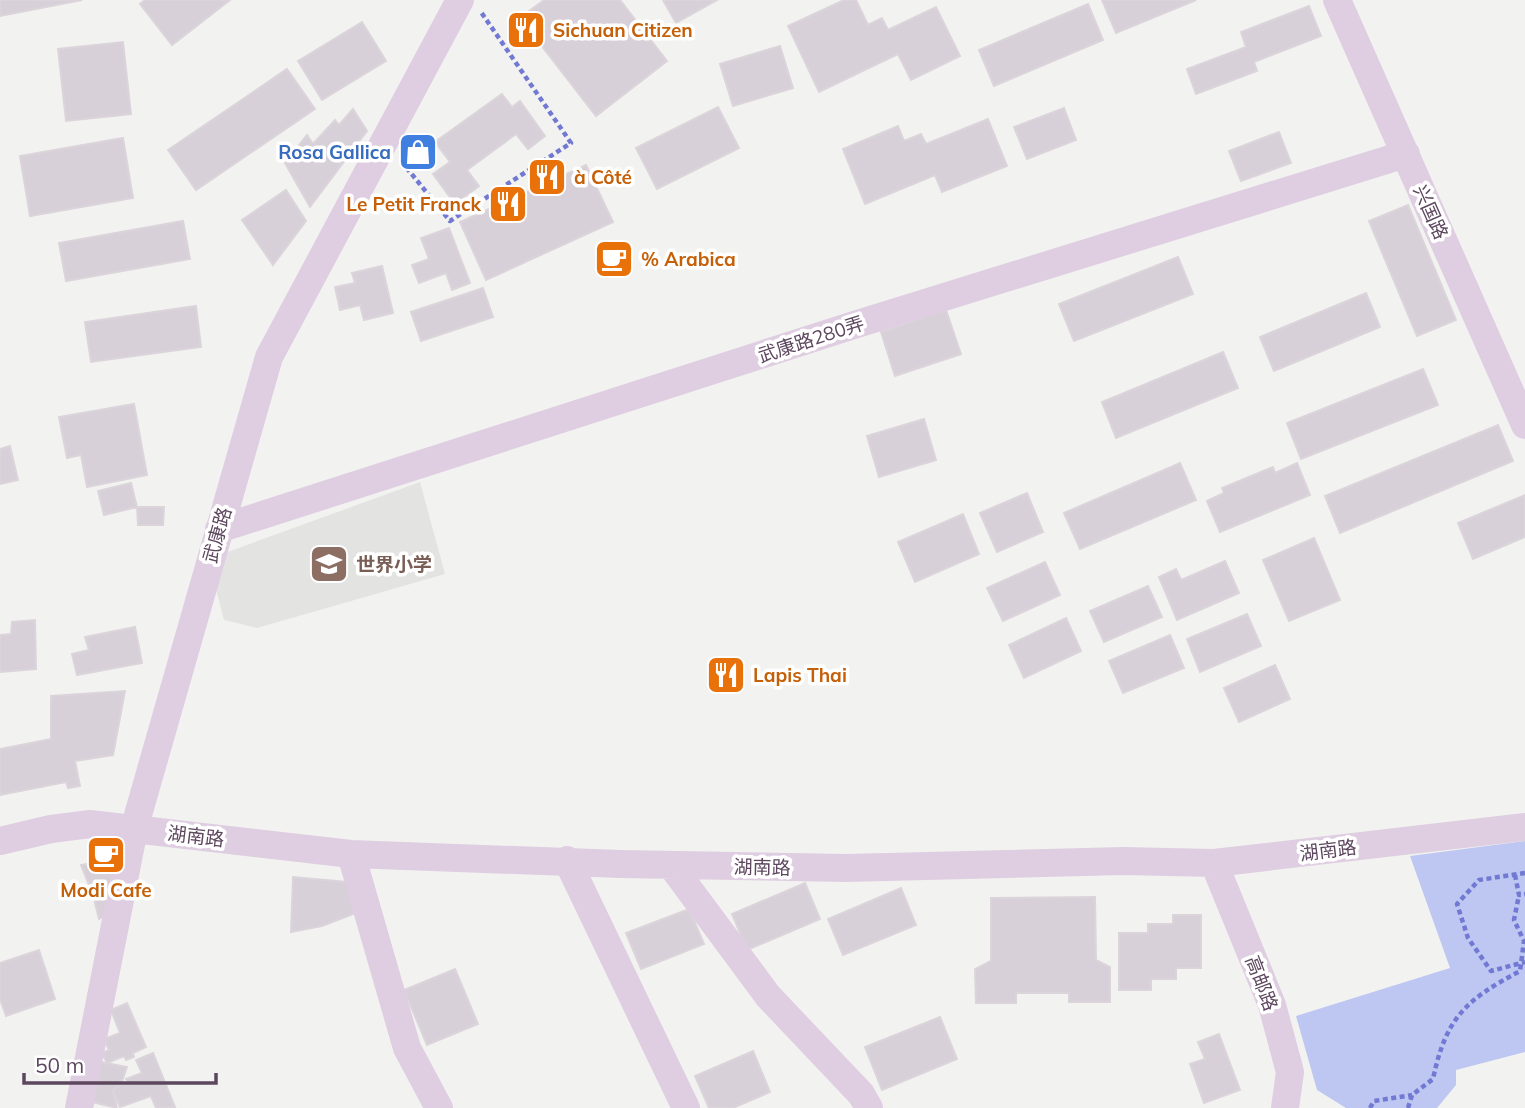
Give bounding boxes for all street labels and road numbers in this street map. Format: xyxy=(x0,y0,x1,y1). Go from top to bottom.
street label: 兴国路 xyxy=(1408,181,1454,243)
street label: 武康路280弄 xyxy=(755,311,867,367)
street label: 武康路 xyxy=(198,504,236,566)
street label: 湖南路 xyxy=(166,821,226,851)
street label: 湖南路 xyxy=(1298,835,1358,865)
street label: 湖南路 xyxy=(733,855,791,879)
street label: 高邮路 xyxy=(1241,952,1283,1014)

